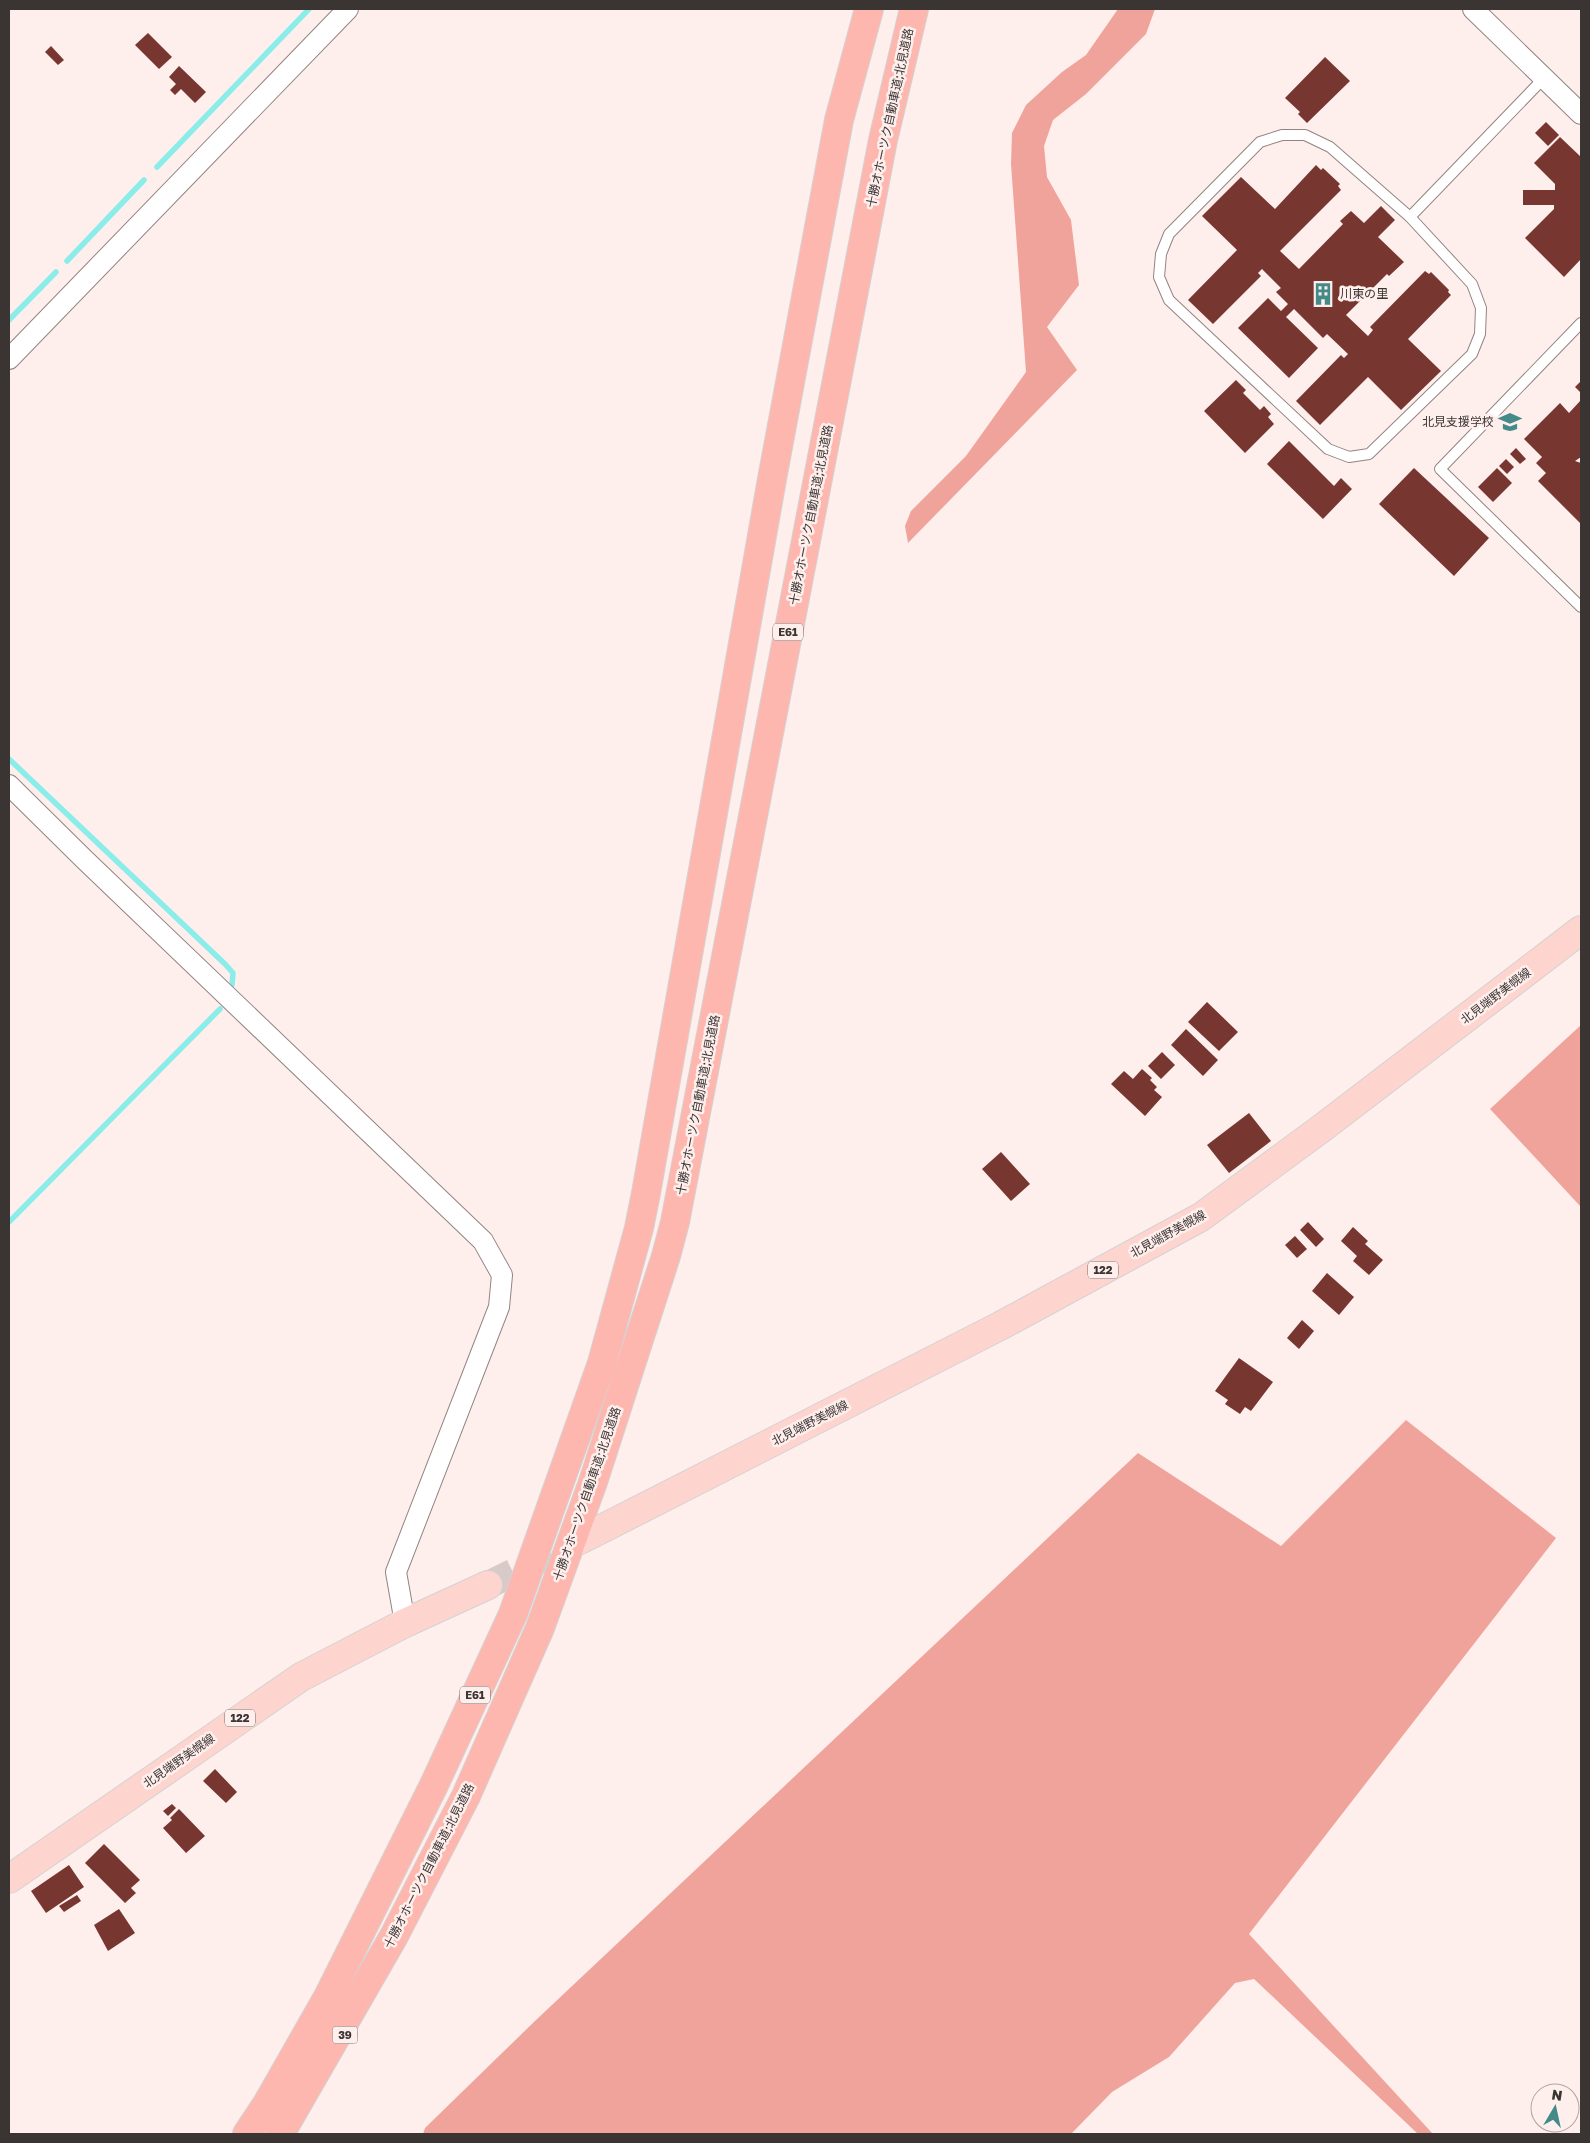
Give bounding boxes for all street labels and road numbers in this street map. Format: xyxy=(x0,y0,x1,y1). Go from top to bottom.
street label: 十勝オホーツク自動車道;北見道路 xyxy=(863,27,916,209)
street label: 十勝オホーツク自動車道;北見道路 xyxy=(786,423,835,606)
road number: E61 xyxy=(773,624,803,640)
street label: 北見端野美幌線 xyxy=(1458,964,1534,1027)
street label: 十勝オホーツク自動車道;北見道路 xyxy=(673,1013,722,1196)
street label: 北見端野美幌線 xyxy=(1127,1207,1208,1260)
road number: 122 xyxy=(1088,1262,1118,1278)
street label: 北見端野美幌線 xyxy=(769,1397,851,1448)
street label: 十勝オホーツク自動車道;北見道路 xyxy=(550,1405,623,1583)
road number: E61 xyxy=(460,1686,490,1704)
road number: 122 xyxy=(225,1710,255,1726)
street label: 北見端野美幌線 xyxy=(140,1730,217,1791)
street label: 十勝オホーツク自動車道;北見道路 xyxy=(380,1781,477,1951)
road number: 39 xyxy=(332,2026,358,2044)

